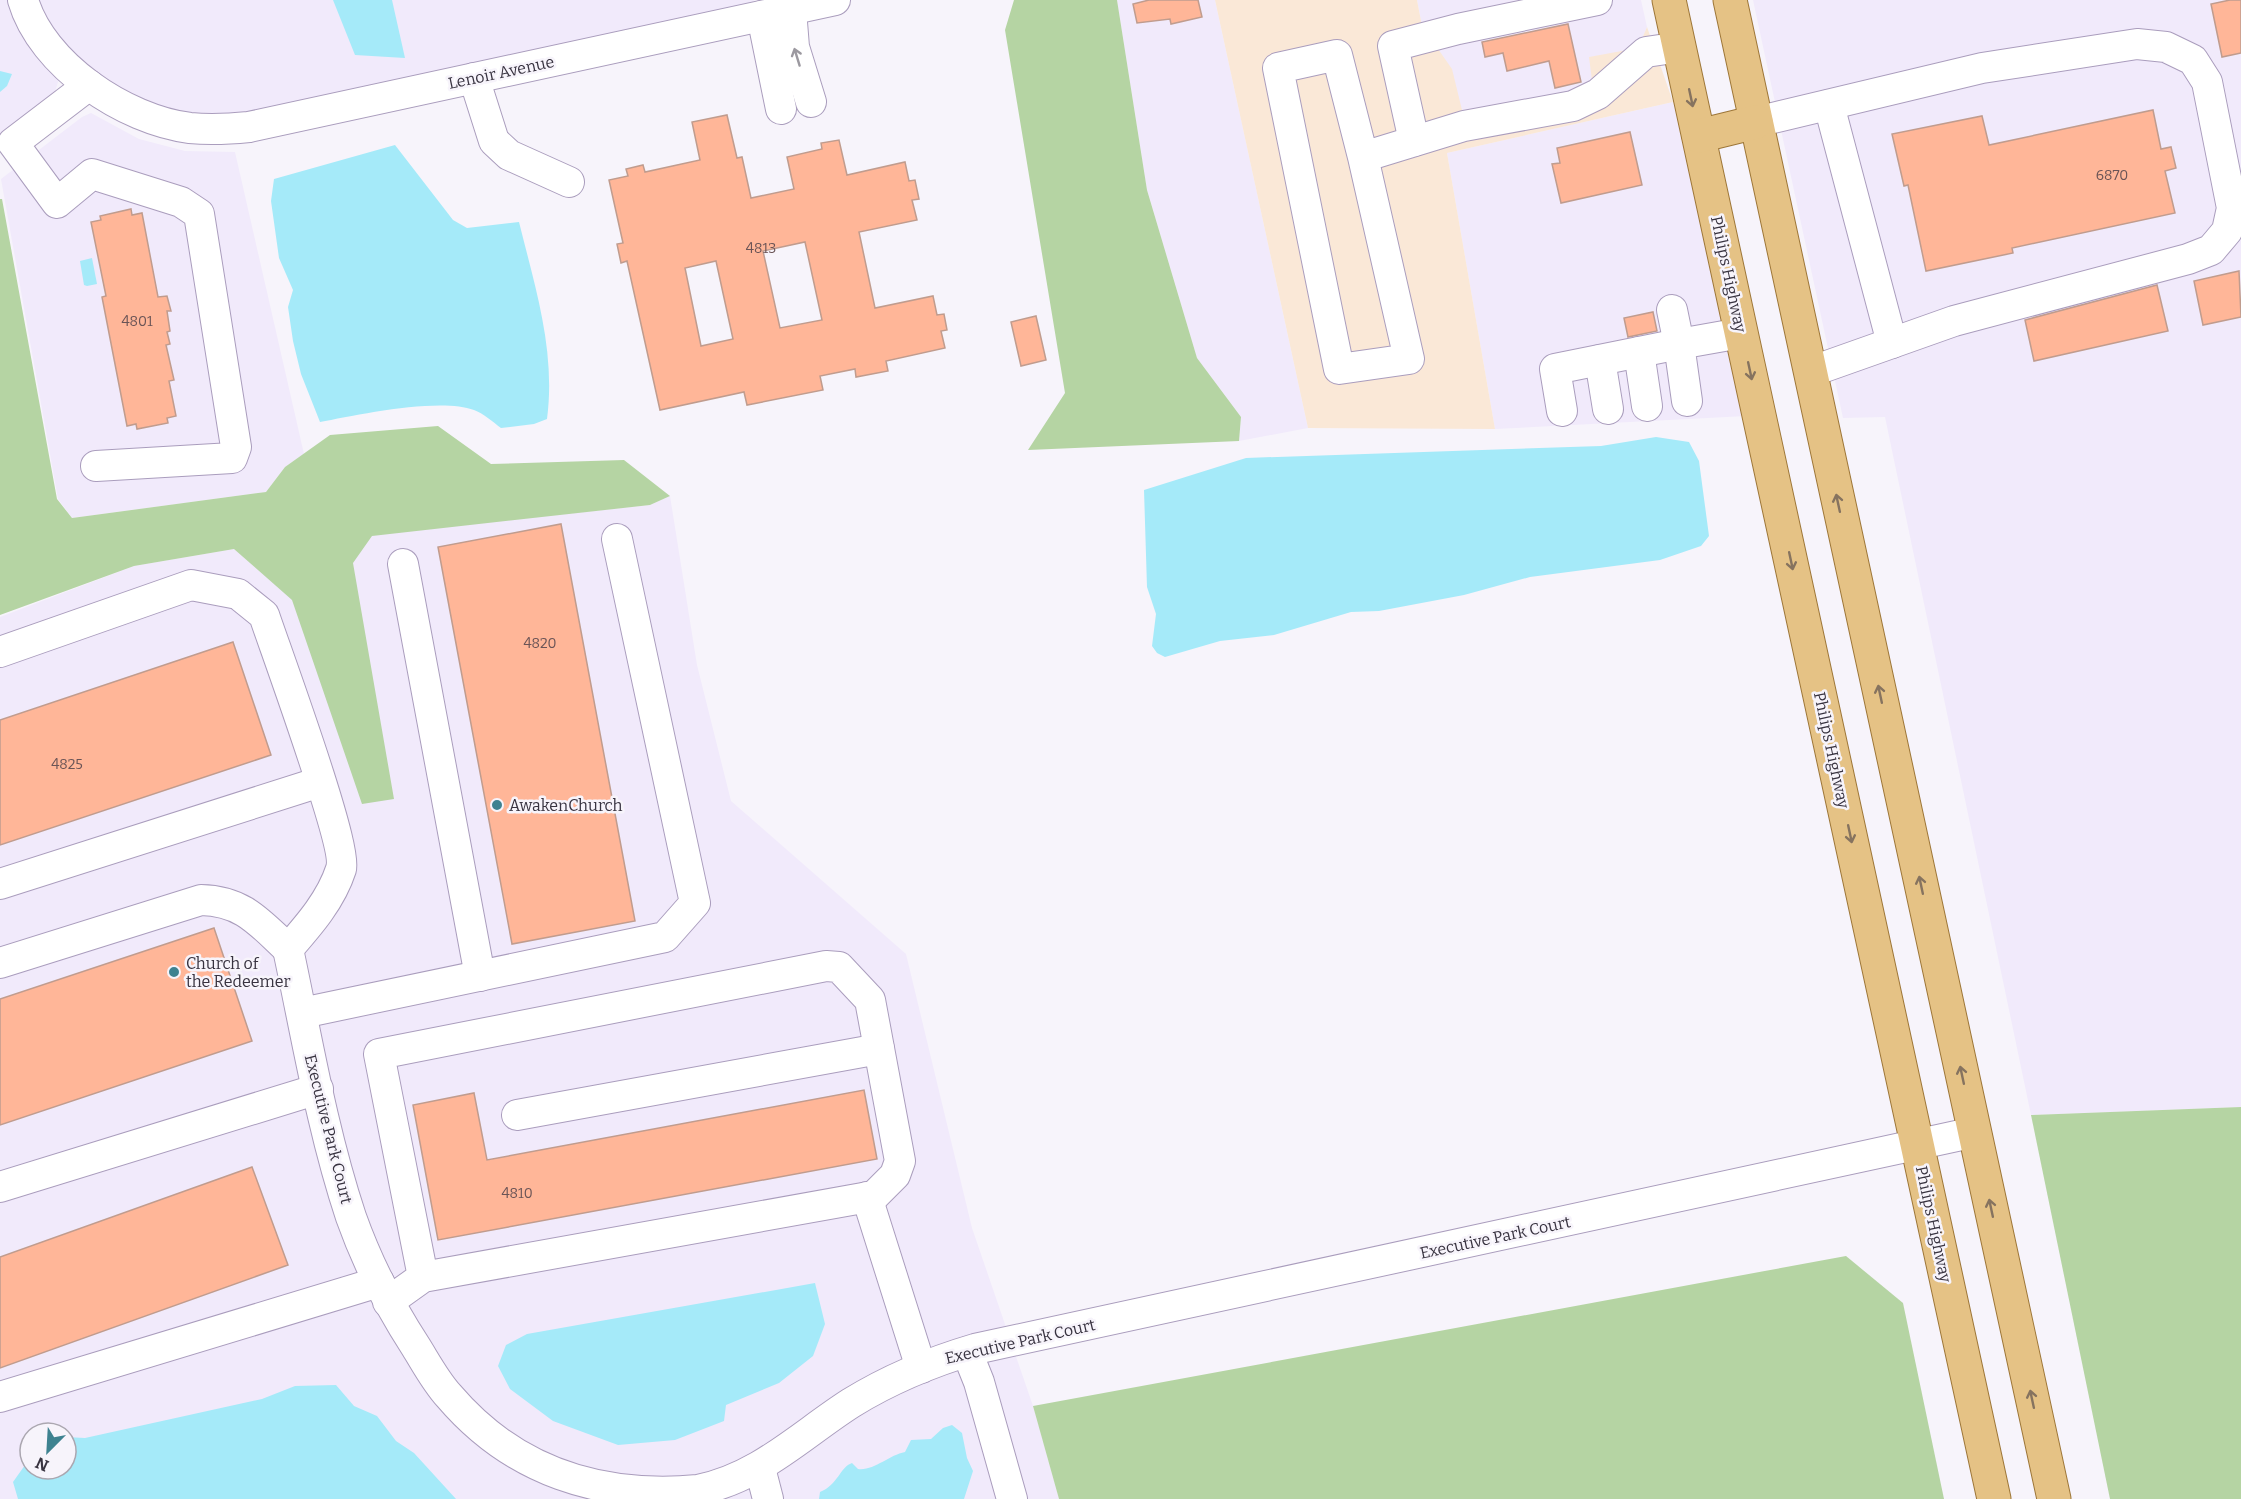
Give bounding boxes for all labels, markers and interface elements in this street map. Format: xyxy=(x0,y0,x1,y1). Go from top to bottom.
one-way arrow xyxy=(791,48,802,67)
street label: Lenoir Avenue xyxy=(446,52,556,93)
one-way arrow xyxy=(1685,88,1697,107)
house number: 6870 xyxy=(2096,167,2128,184)
street label: Philips Highway xyxy=(1707,214,1750,335)
house number: 4813 xyxy=(746,240,776,257)
house number: 4801 xyxy=(121,313,153,330)
one-way arrow xyxy=(1744,361,1756,380)
one-way arrow xyxy=(1832,494,1844,513)
one-way arrow xyxy=(1786,551,1797,571)
house number: 4820 xyxy=(523,635,557,652)
one-way arrow xyxy=(1873,685,1885,704)
street label: Philips Highway xyxy=(1810,690,1853,811)
house number: 4825 xyxy=(51,756,83,773)
place label: AwakenChurch xyxy=(509,796,623,815)
marker: AwakenChurch xyxy=(490,798,504,812)
one-way arrow xyxy=(1845,824,1856,843)
one-way arrow xyxy=(1915,875,1926,895)
place label: Church of the Redeemer xyxy=(186,954,291,991)
marker: Church of the Redeemer xyxy=(167,965,181,979)
street label: Executive Park Court xyxy=(301,1052,356,1206)
one-way arrow xyxy=(1956,1066,1967,1085)
street label: Philips Highway xyxy=(1912,1164,1955,1285)
house number: 4810 xyxy=(501,1185,533,1202)
one-way arrow xyxy=(1985,1199,1996,1219)
street label: Executive Park Court xyxy=(1418,1212,1572,1263)
street label: Executive Park Court xyxy=(943,1315,1097,1368)
one-way arrow xyxy=(2026,1390,2037,1409)
north arrow xyxy=(18,1421,78,1481)
text: N xyxy=(33,1453,52,1475)

